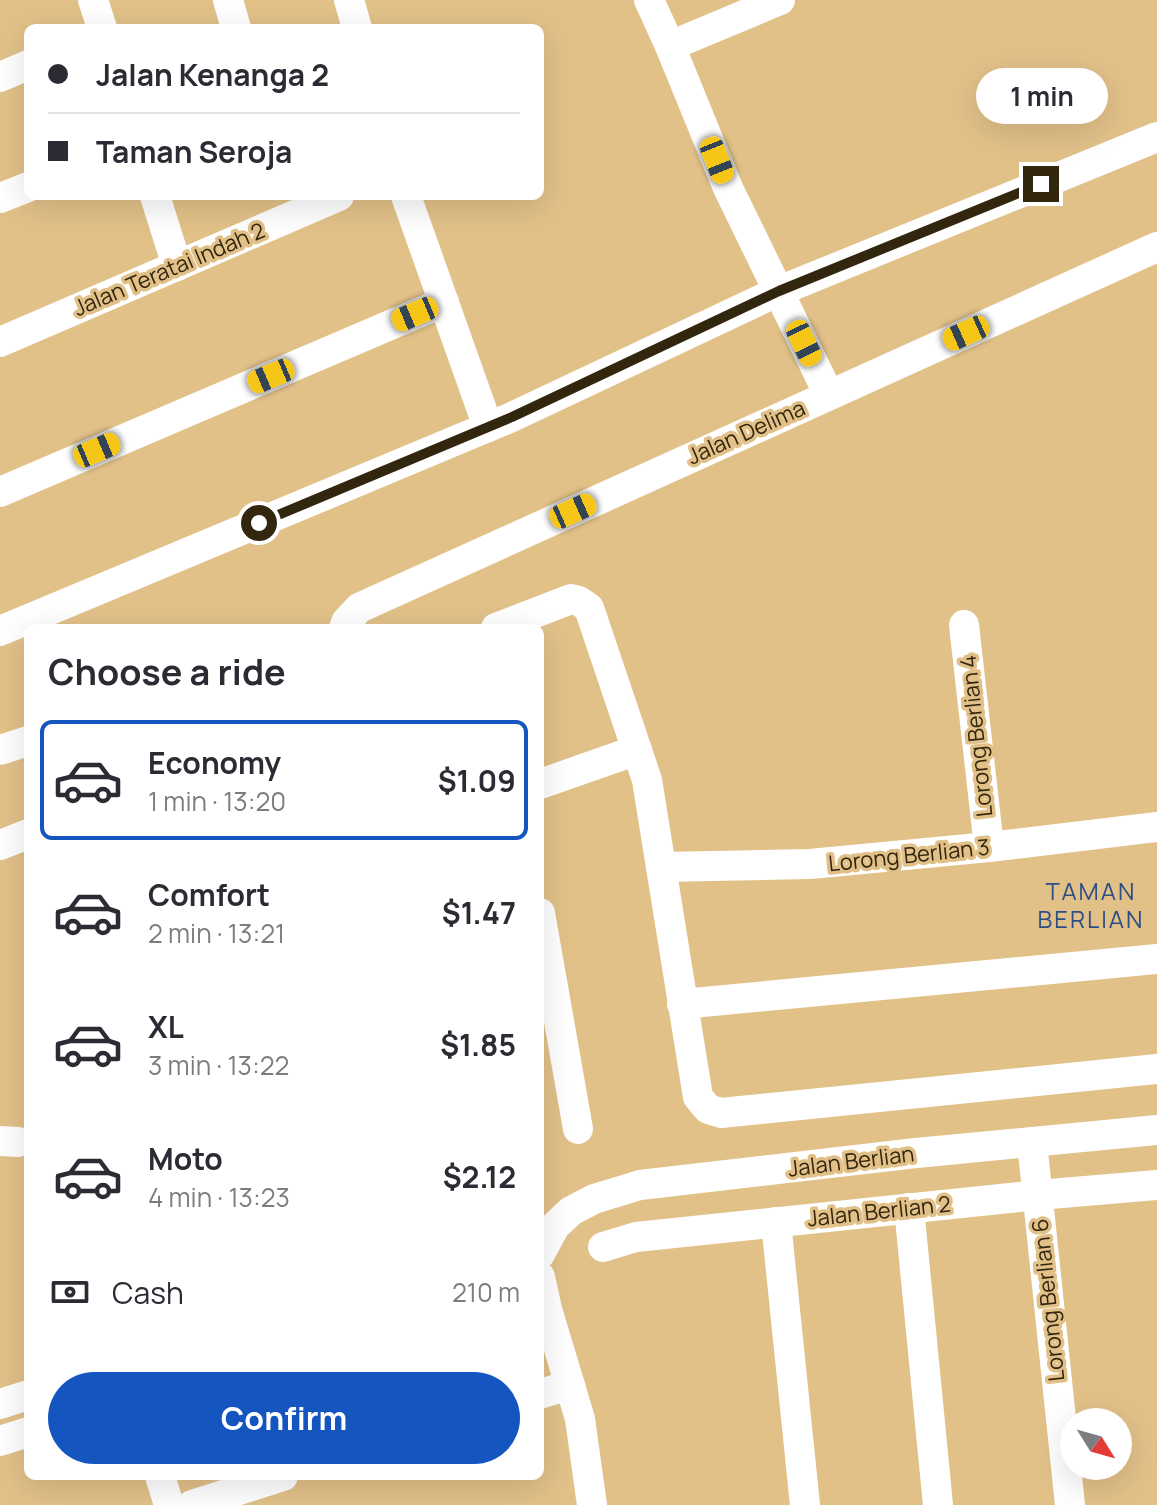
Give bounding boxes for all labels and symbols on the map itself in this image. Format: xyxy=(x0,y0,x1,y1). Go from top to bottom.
callout: 1 min xyxy=(975,68,1107,124)
car xyxy=(697,133,737,187)
route end xyxy=(1023,166,1059,202)
street label: Jalan Teratai Indah 2 xyxy=(69,215,269,323)
car xyxy=(388,294,442,334)
car xyxy=(939,312,993,354)
car xyxy=(783,316,825,370)
car xyxy=(244,356,298,396)
street label: Jalan Delima xyxy=(682,393,810,471)
car xyxy=(70,430,124,470)
car xyxy=(546,490,600,532)
route start xyxy=(241,505,277,541)
street label: Lorong Berlian 4 xyxy=(953,654,999,818)
street label: Lorong Berlian 3 xyxy=(827,832,991,878)
district label: TAMAN BERLIAN xyxy=(1037,874,1145,935)
street label: Jalan Berlian xyxy=(786,1138,916,1184)
street label: Jalan Berlian 2 xyxy=(806,1189,952,1233)
street label: Lorong Berlian 6 xyxy=(1025,1217,1071,1383)
north arrow xyxy=(1060,1408,1132,1480)

